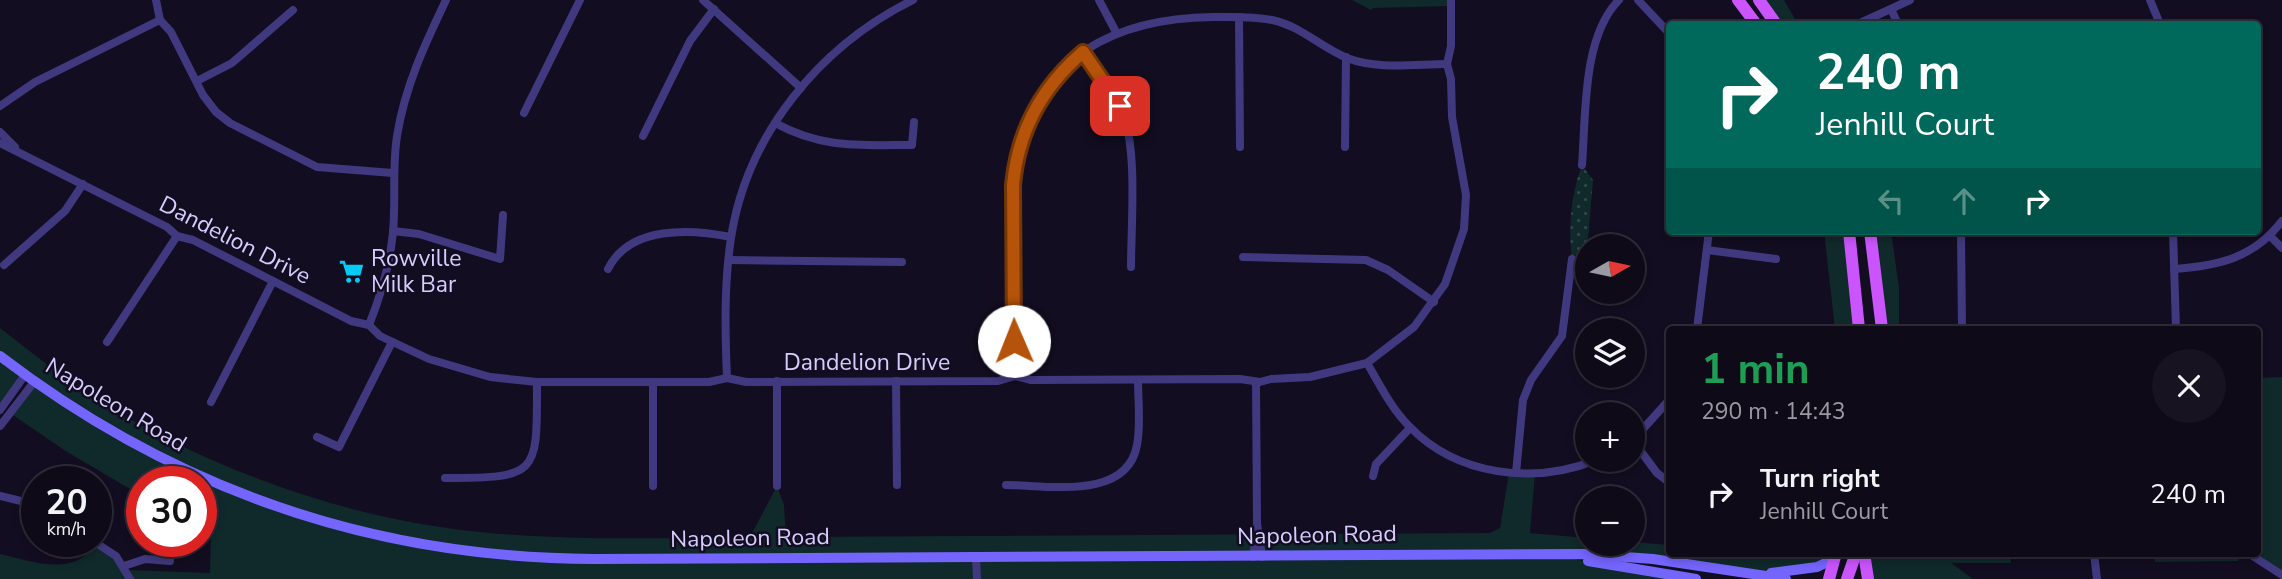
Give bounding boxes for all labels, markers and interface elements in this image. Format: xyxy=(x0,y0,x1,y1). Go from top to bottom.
text: 240 m xyxy=(1816,39,1960,106)
icon: right xyxy=(1701,49,1792,140)
pin xyxy=(1090,76,1150,136)
icon: arrive xyxy=(1101,87,1139,125)
text: Jenhill Court xyxy=(1816,103,1994,146)
icon: left xyxy=(1872,182,1910,220)
icon: ahead xyxy=(1945,182,1983,220)
icon: right xyxy=(2018,182,2056,220)
street label: Dandelion Drive xyxy=(154,188,316,292)
north arrow xyxy=(1575,234,1645,304)
map controls xyxy=(1575,234,1645,556)
place label: Rowville Milk Bar xyxy=(371,243,461,300)
supermarket icon: Rowville Milk Bar xyxy=(337,257,365,285)
position arrow xyxy=(977,304,1051,378)
button: layers xyxy=(1575,318,1645,388)
text: 1 min xyxy=(1701,341,1810,398)
street label: Dandelion Drive xyxy=(784,347,950,378)
button: close xyxy=(2152,349,2226,423)
street label: Napoleon Road xyxy=(40,351,192,459)
text: 290 m · 14:43 xyxy=(1701,396,1846,427)
button: + xyxy=(1575,402,1645,472)
text: Turn right xyxy=(1760,461,1879,496)
speed limit sign: 30 xyxy=(126,466,217,557)
icon: right xyxy=(1701,475,1739,513)
text: 240 m xyxy=(2150,477,2226,512)
text: 20 xyxy=(45,479,88,526)
button: − xyxy=(1575,486,1645,556)
text: Jenhill Court xyxy=(1760,496,1888,527)
text: km/h xyxy=(47,517,86,541)
street label: Napoleon Road xyxy=(1237,518,1397,552)
street label: Napoleon Road xyxy=(670,521,830,555)

